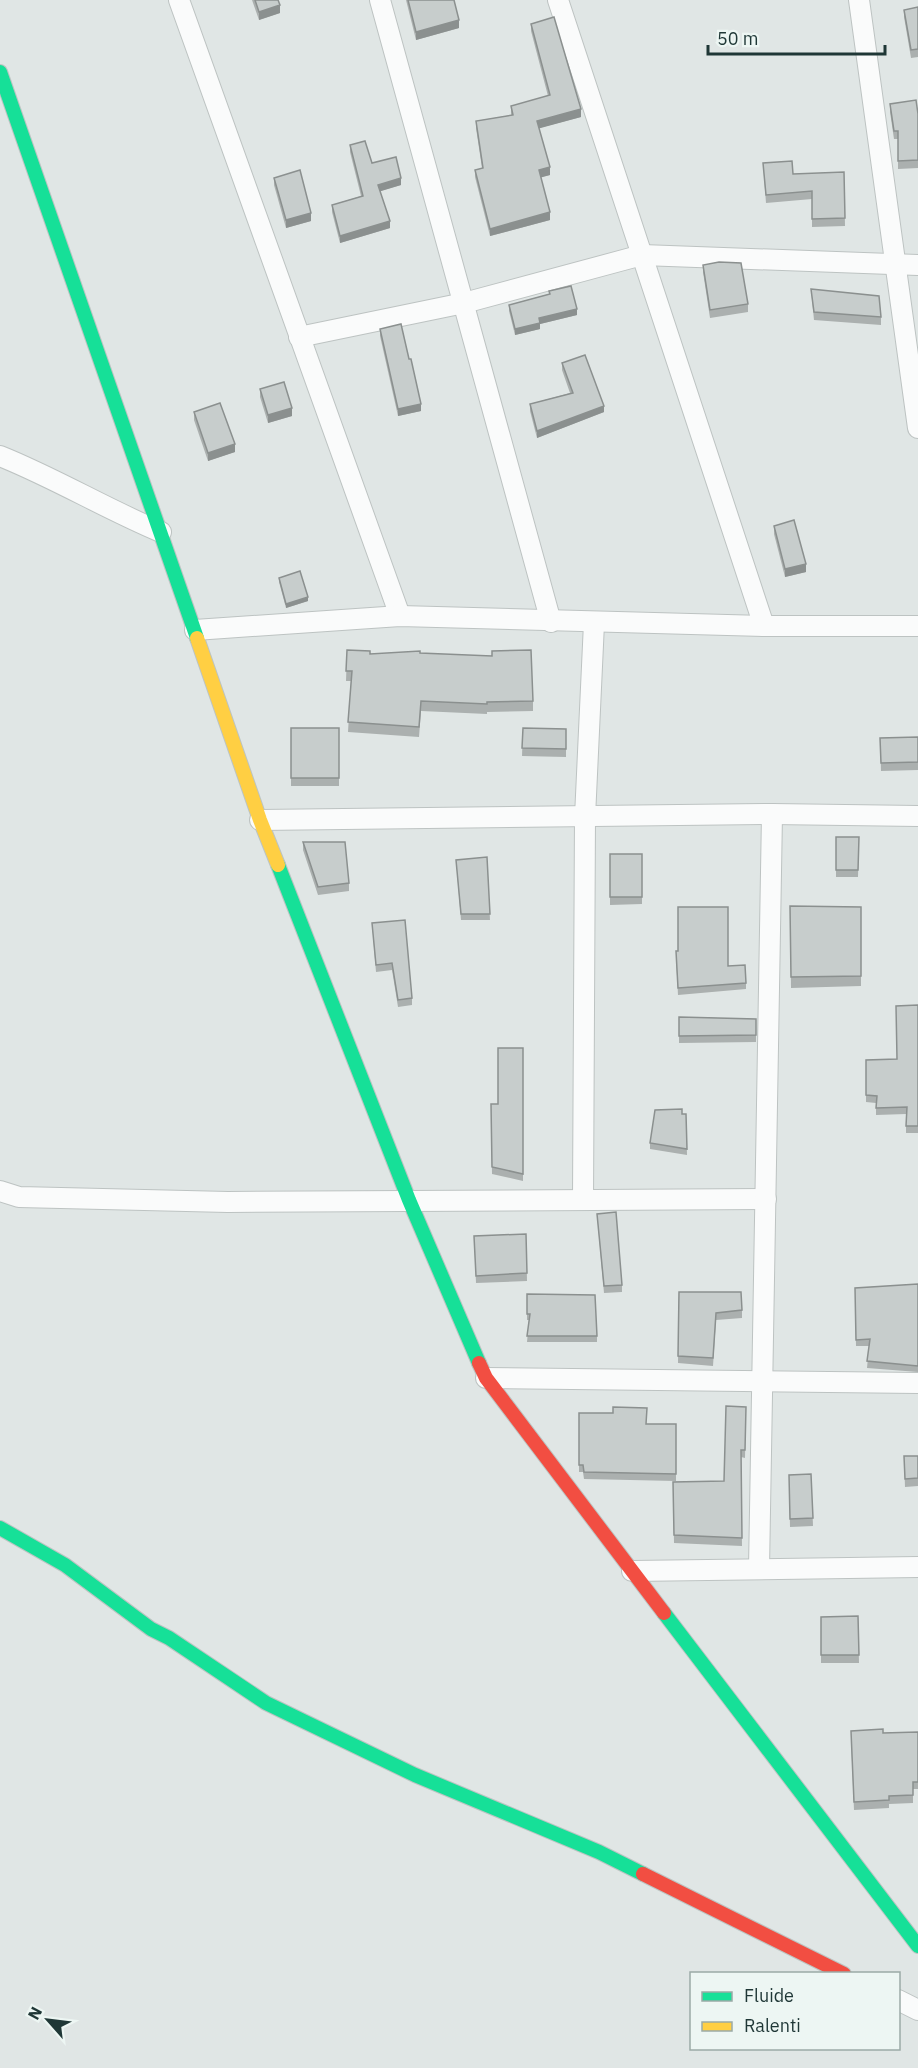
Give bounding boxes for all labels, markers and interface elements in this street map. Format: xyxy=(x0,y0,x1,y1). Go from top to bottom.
scale bar xyxy=(708,18,885,56)
text: 50 m xyxy=(717,27,759,50)
legend xyxy=(690,1972,900,2050)
text: Fluide xyxy=(744,1984,794,2007)
north arrow xyxy=(18,1990,78,2050)
text: N xyxy=(23,2003,46,2023)
text: Ralenti xyxy=(744,2014,801,2037)

